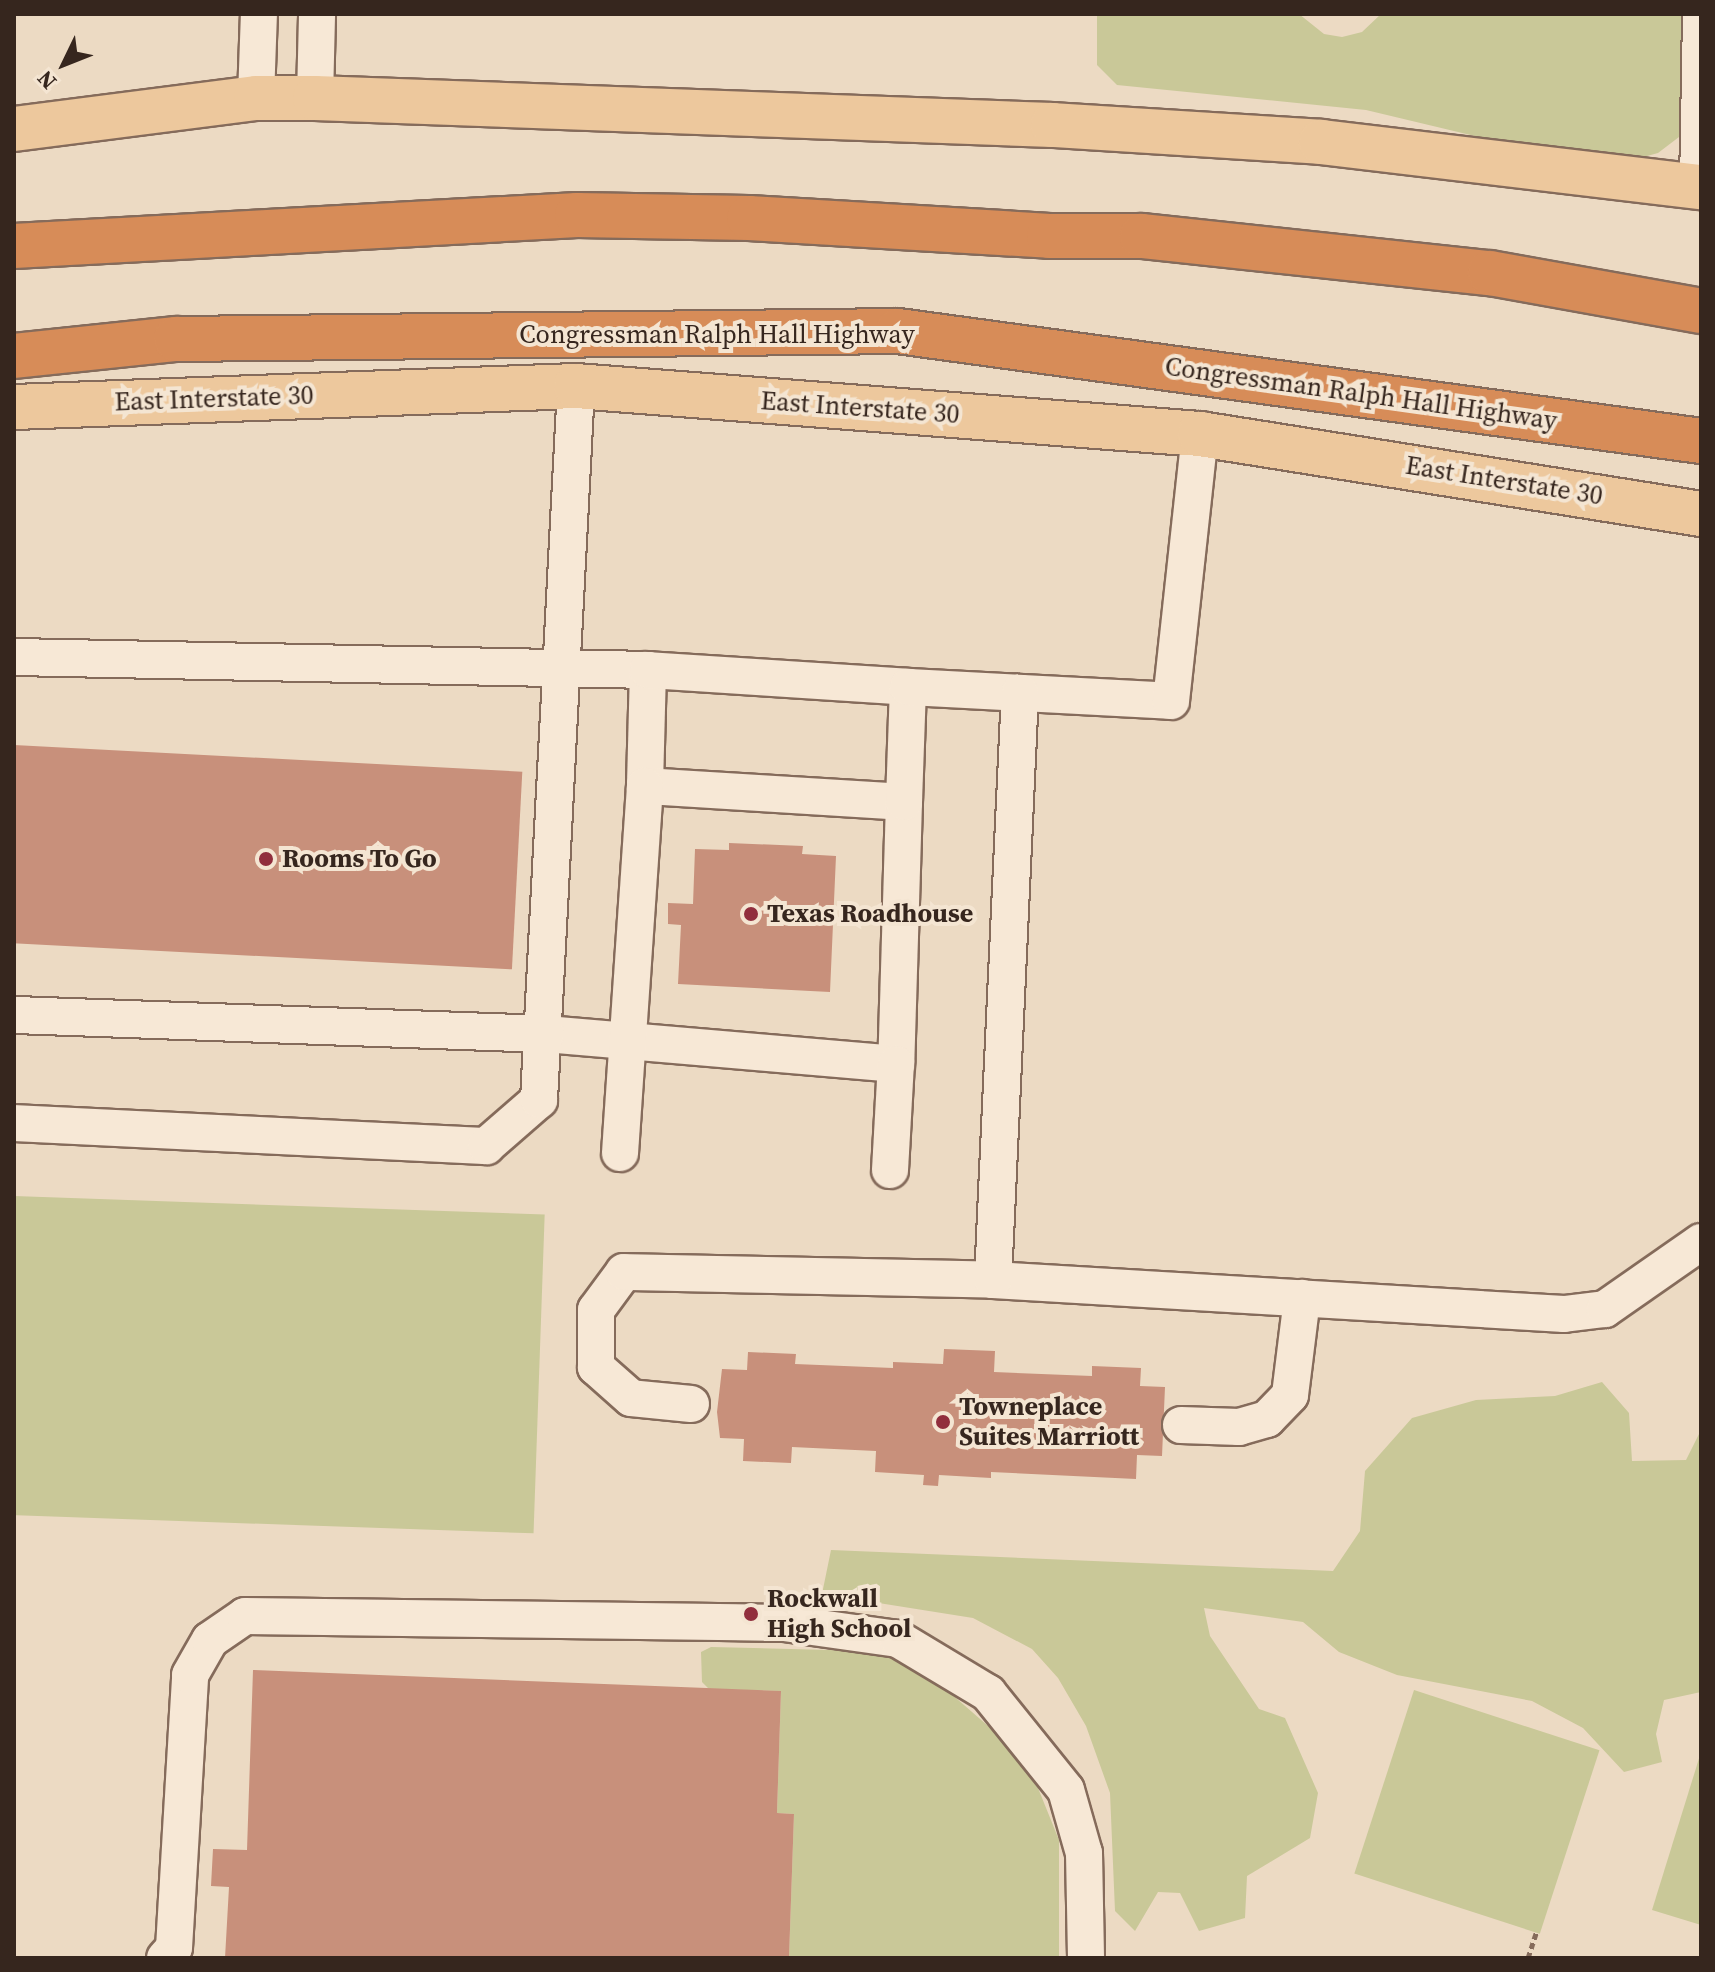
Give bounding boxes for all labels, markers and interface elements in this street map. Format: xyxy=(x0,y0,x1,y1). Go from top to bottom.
north arrow xyxy=(24,24,104,104)
text: N xyxy=(30,64,63,96)
street label: Congressman Ralph Hall Highway xyxy=(519,319,915,351)
street label: Congressman Ralph Hall Highway xyxy=(1163,351,1559,437)
street label: East Interstate 30 xyxy=(114,380,314,418)
street label: East Interstate 30 xyxy=(760,385,960,431)
street label: East Interstate 30 xyxy=(1403,450,1605,512)
place label: Rooms To Go xyxy=(282,843,437,875)
marker: Rooms To Go xyxy=(257,850,275,868)
place label: Texas Roadhouse xyxy=(767,898,973,930)
marker: Texas Roadhouse xyxy=(742,905,760,923)
place label: Towneplace Suites Marriott xyxy=(959,1391,1139,1452)
marker: Towneplace Suites Marriott xyxy=(934,1413,952,1431)
place label: Rockwall High School xyxy=(767,1583,911,1644)
marker: Rockwall High School xyxy=(742,1605,760,1623)

